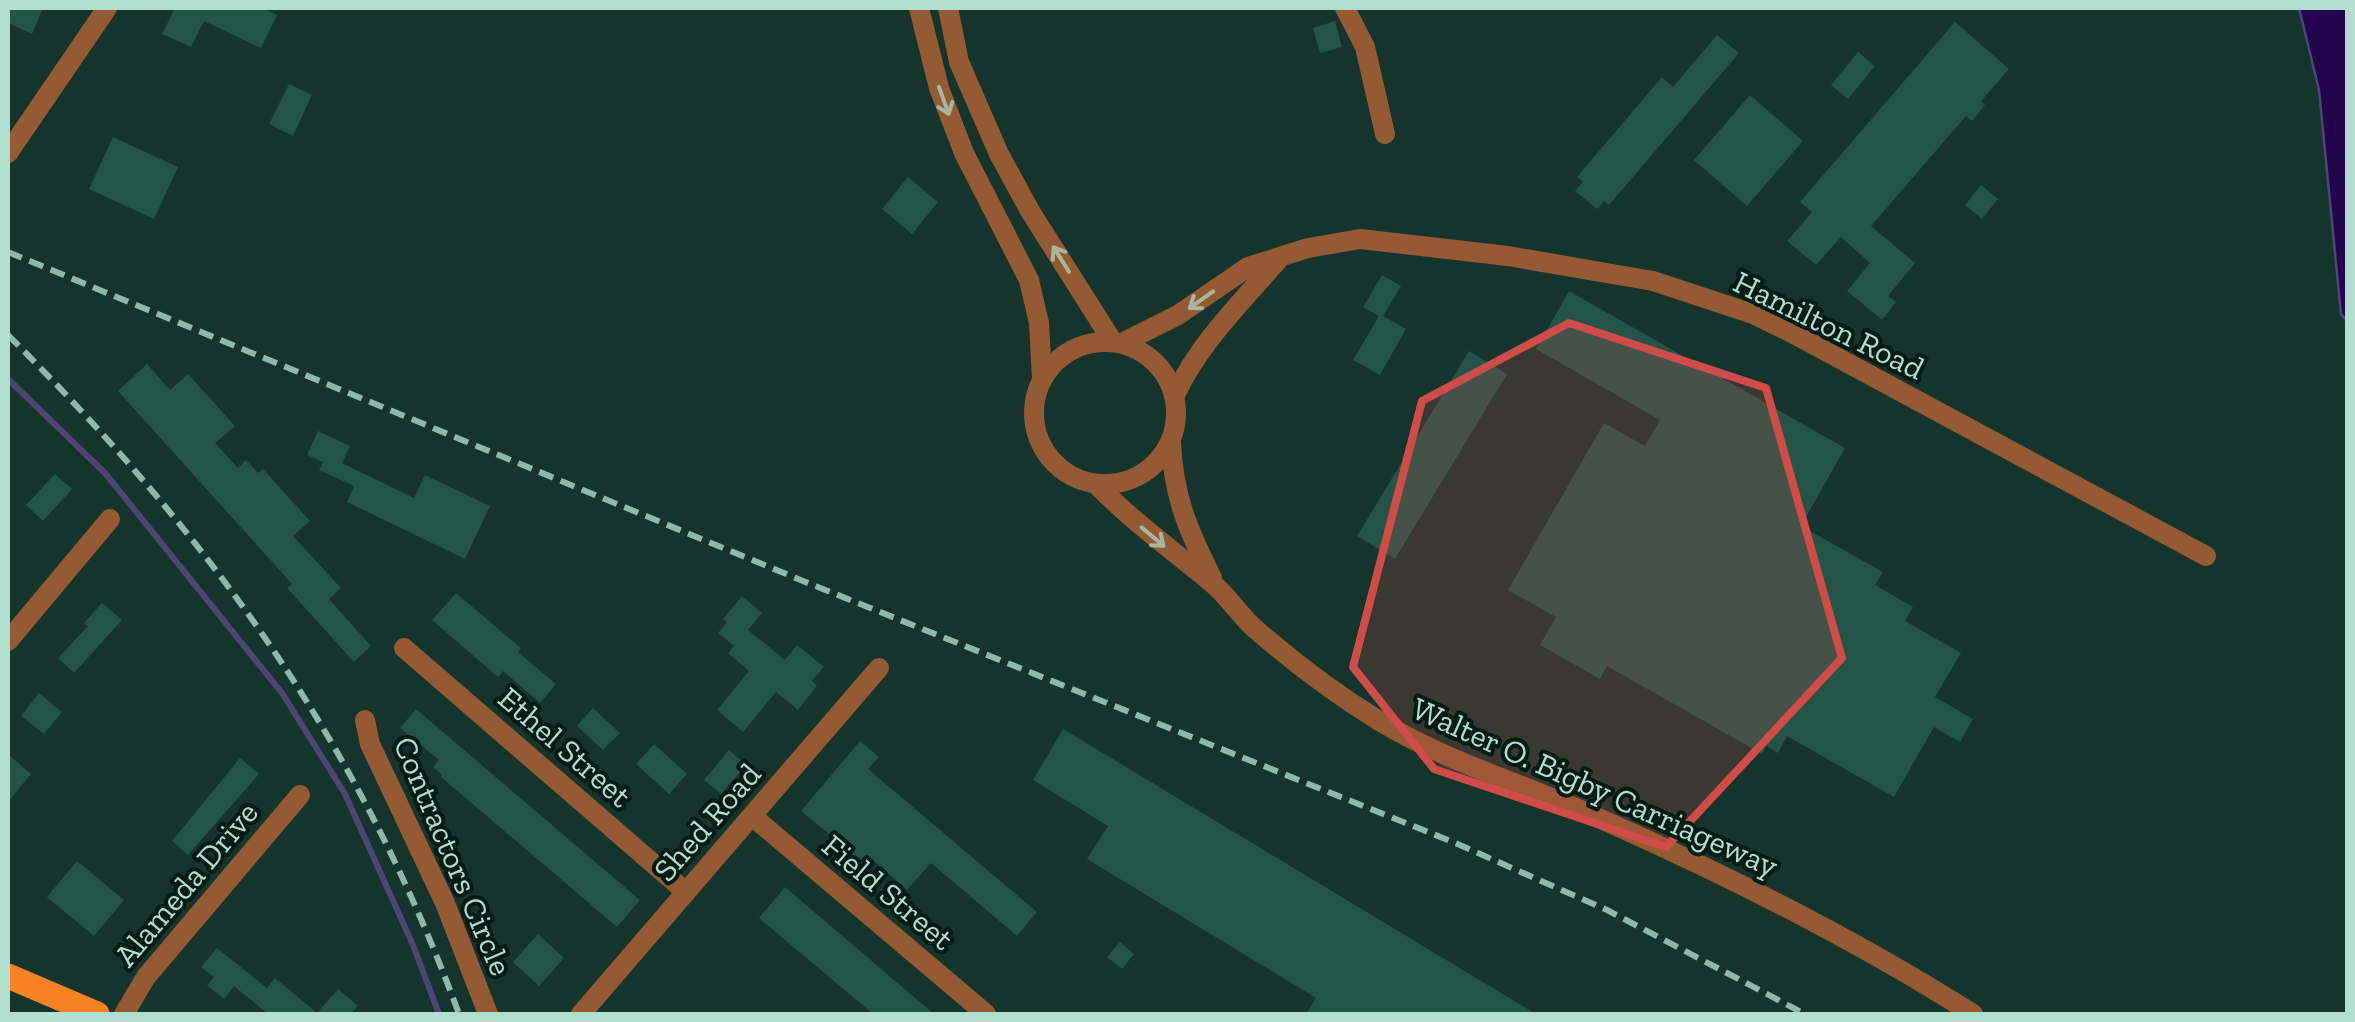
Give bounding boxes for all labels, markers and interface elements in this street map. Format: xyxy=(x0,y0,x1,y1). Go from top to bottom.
one-way arrow xyxy=(936,85,954,116)
one-way arrow xyxy=(1051,245,1071,274)
street label: Hamilton Road xyxy=(1728,263,1931,388)
one-way arrow xyxy=(1187,289,1215,310)
one-way arrow xyxy=(1140,526,1165,549)
street label: Ethel Street xyxy=(491,679,639,815)
street label: Walter O. Bigby Carriageway xyxy=(1406,689,1784,885)
street label: Contractors Circle xyxy=(386,731,520,981)
street label: Shed Road xyxy=(646,755,769,889)
street label: Alameda Drive xyxy=(106,794,266,974)
street label: Field Street xyxy=(815,826,961,958)

